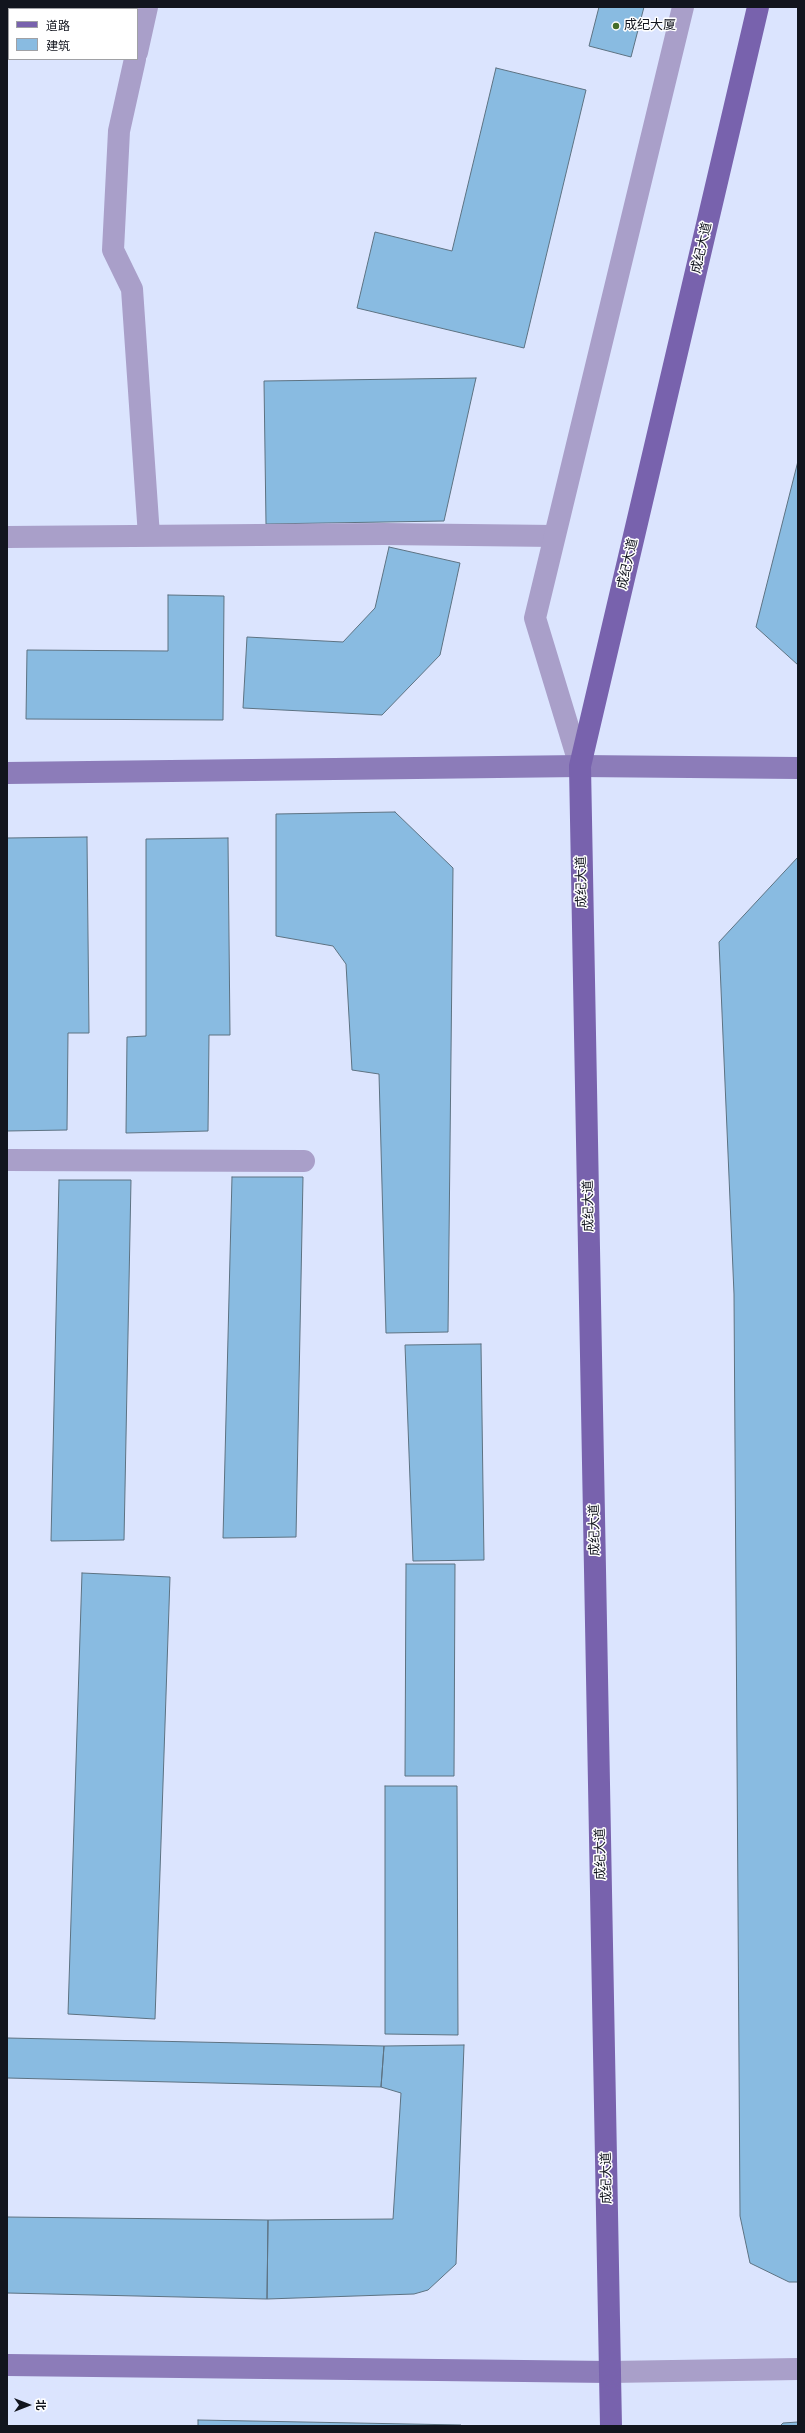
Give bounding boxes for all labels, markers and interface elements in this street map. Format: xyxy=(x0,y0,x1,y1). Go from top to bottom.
legend xyxy=(8,8,138,60)
place label: 成纪大厦 xyxy=(624,18,676,34)
text: 道路 xyxy=(46,19,70,33)
marker: 成纪大厦 xyxy=(611,21,621,31)
text: 建筑 xyxy=(46,39,70,53)
street label: 成纪大道 xyxy=(689,221,715,275)
street label: 成纪大道 xyxy=(615,537,641,591)
street label: 成纪大道 xyxy=(574,856,590,908)
street label: 成纪大道 xyxy=(581,1180,597,1232)
street label: 成纪大道 xyxy=(587,1504,603,1556)
street label: 成纪大道 xyxy=(593,1828,609,1880)
street label: 成纪大道 xyxy=(599,2152,615,2204)
north arrow xyxy=(8,2385,48,2425)
text: 北 xyxy=(34,2400,47,2411)

